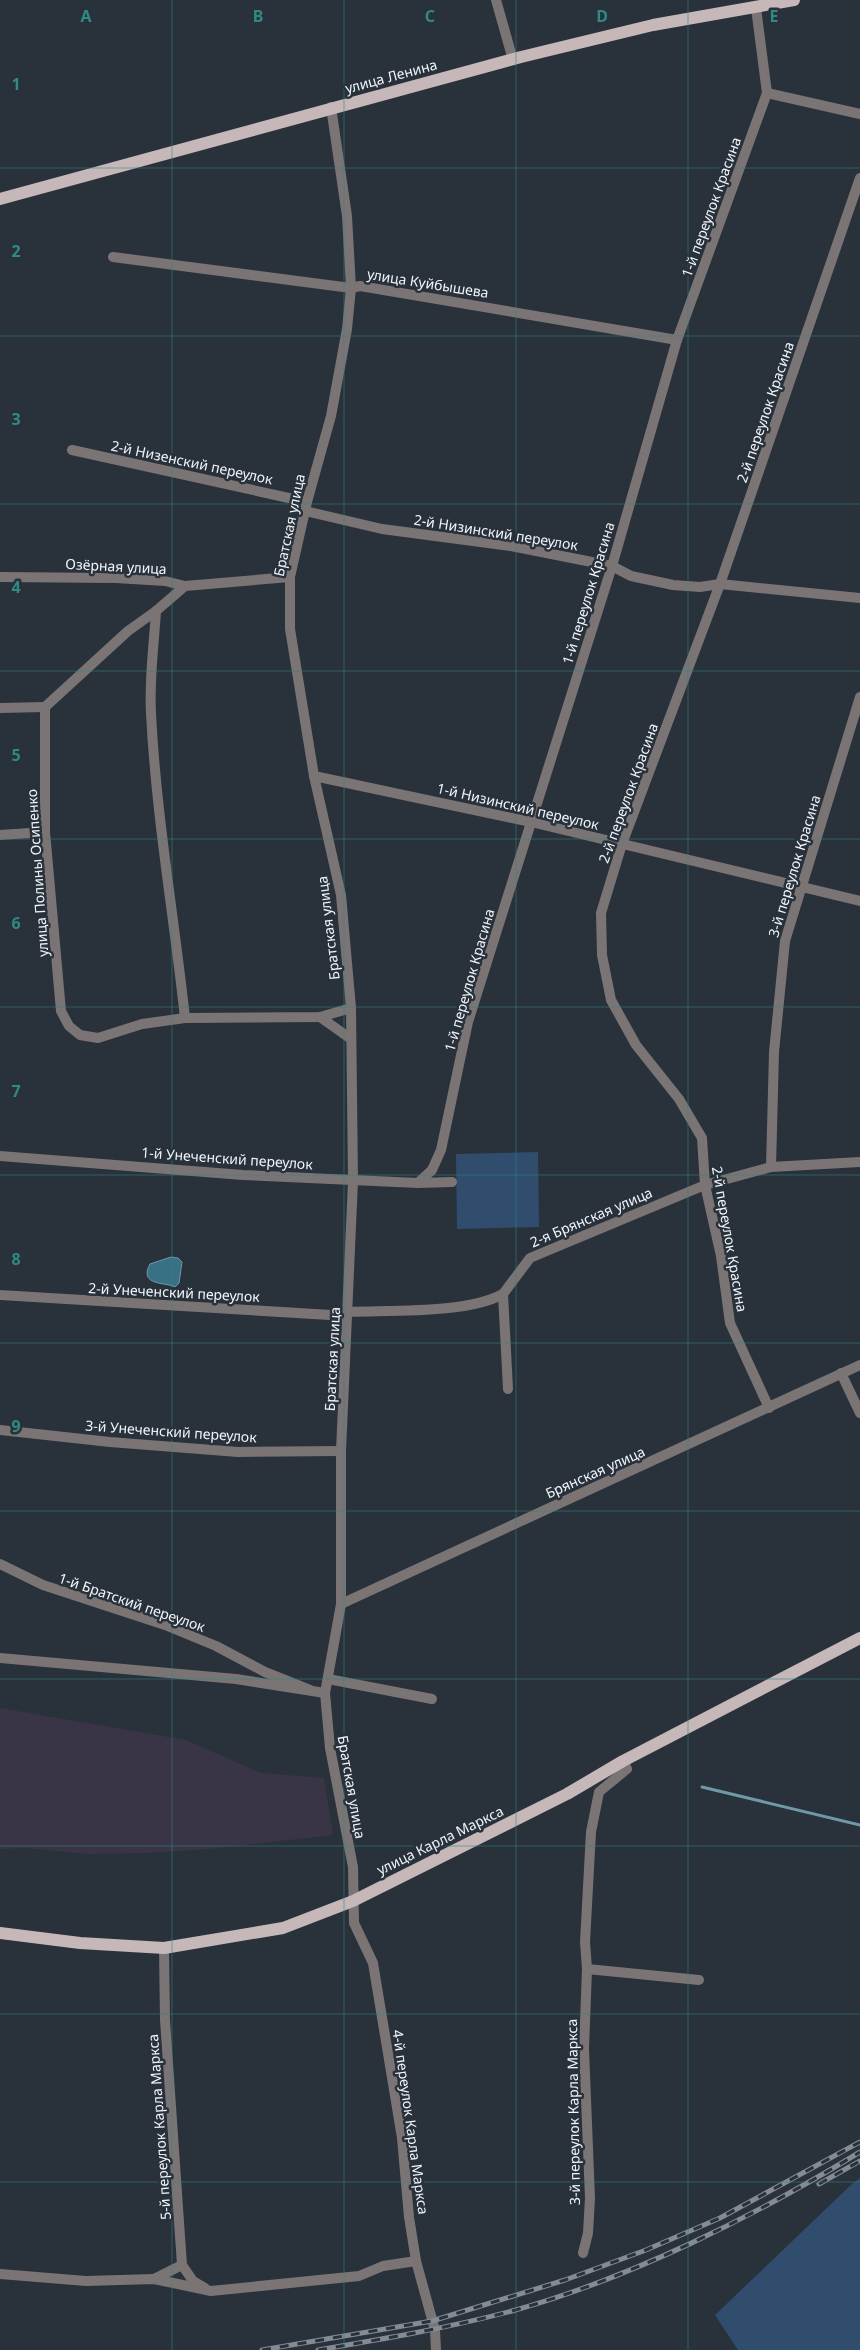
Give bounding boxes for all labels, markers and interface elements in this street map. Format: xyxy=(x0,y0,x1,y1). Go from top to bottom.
text: A xyxy=(80,5,92,27)
text: B xyxy=(253,5,263,27)
text: C xyxy=(425,5,435,27)
text: D xyxy=(596,5,608,27)
text: E xyxy=(770,5,779,27)
street label: улица Ленина xyxy=(343,55,439,97)
text: 1 xyxy=(11,73,21,95)
street label: 1-й переулок Красина xyxy=(677,134,745,280)
text: 2 xyxy=(11,240,21,262)
street label: улица Куйбышева xyxy=(366,264,490,302)
street label: 2-й переулок Красина xyxy=(732,339,798,485)
text: 3 xyxy=(11,408,21,430)
street label: 2-й Низенский переулок xyxy=(109,436,275,489)
street label: Братская улица xyxy=(269,472,309,578)
street label: 2-й Низинский переулок xyxy=(413,510,580,554)
street label: 1-й переулок Красина xyxy=(557,519,619,667)
street label: Озёрная улица xyxy=(65,554,167,578)
text: 4 xyxy=(11,576,21,598)
street label: 2-й переулок Красина xyxy=(594,720,662,866)
text: 5 xyxy=(11,744,21,766)
street label: 1-й Низинский переулок xyxy=(435,778,601,834)
street label: улица Полины Осипенко xyxy=(22,788,52,958)
street label: 3-й переулок Красина xyxy=(763,792,825,940)
street label: Братская улица xyxy=(312,875,344,981)
street label: 1-й переулок Красина xyxy=(439,906,499,1054)
text: 6 xyxy=(11,912,21,934)
text: 7 xyxy=(11,1080,21,1102)
street label: 1-й Унеченский переулок xyxy=(141,1143,314,1174)
street label: 2-й переулок Красина xyxy=(708,1165,752,1313)
street label: 2-я Брянская улица xyxy=(527,1183,655,1251)
text: 8 xyxy=(11,1248,21,1270)
street label: 2-й Унеченский переулок xyxy=(88,1278,261,1306)
street label: Братская улица xyxy=(320,1306,344,1412)
text: 9 xyxy=(11,1415,21,1437)
street label: 3-й Унеченский переулок xyxy=(85,1416,258,1447)
street label: Брянская улица xyxy=(542,1442,648,1502)
street label: 1-й Братский переулок xyxy=(56,1568,208,1636)
street label: Братская улица xyxy=(334,1734,370,1840)
street label: улица Карла Маркса xyxy=(373,1801,507,1879)
street label: 3-й переулок Карла Маркса xyxy=(562,2019,584,2205)
street label: 4-й переулок Карла Маркса xyxy=(389,2028,433,2216)
street label: 5-й переулок Карла Маркса xyxy=(143,2033,175,2221)

